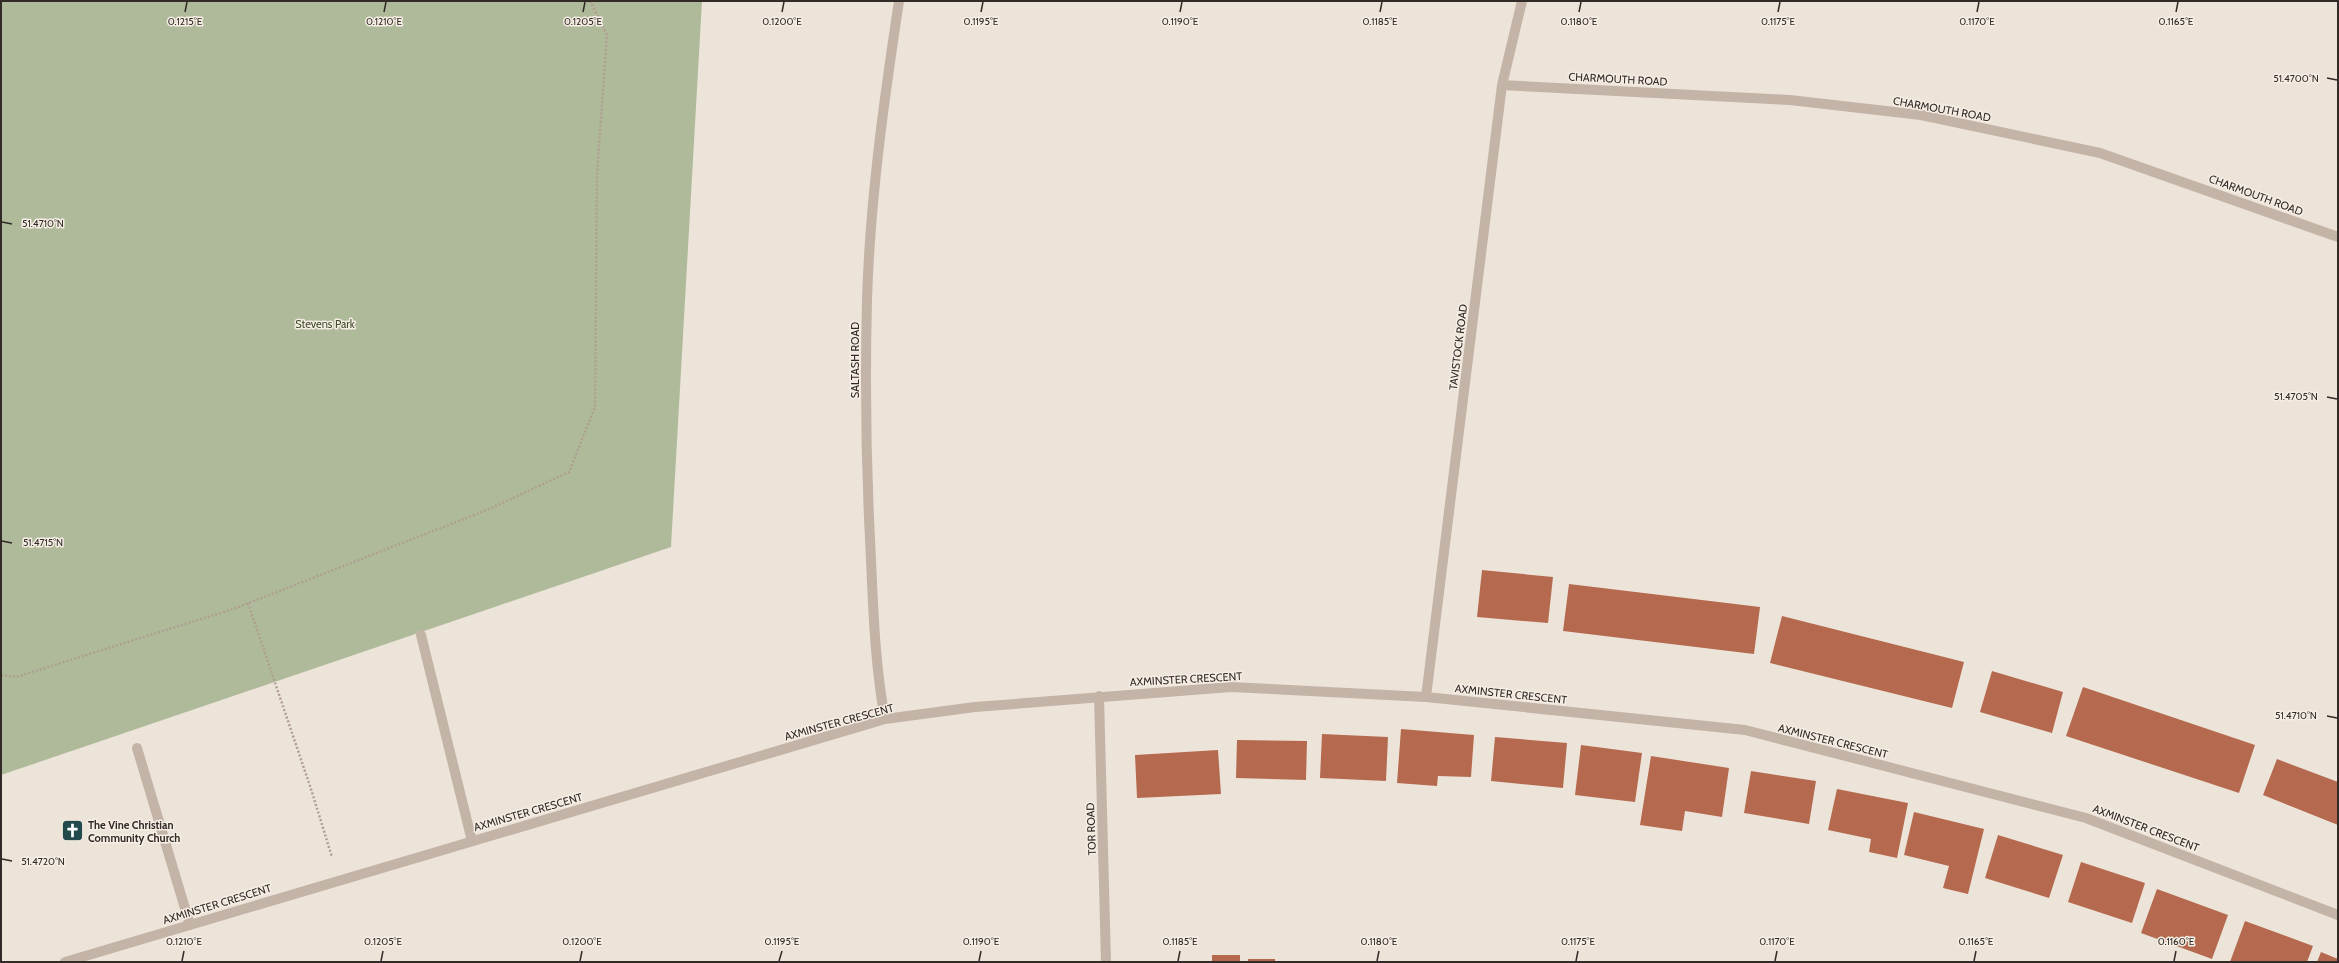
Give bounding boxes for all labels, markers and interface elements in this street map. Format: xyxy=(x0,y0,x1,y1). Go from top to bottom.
text: 0.1215°E xyxy=(168,15,203,28)
text: 0.1210°E xyxy=(366,15,402,28)
text: 0.1205°E xyxy=(564,15,602,28)
text: 0.1200°E xyxy=(762,15,802,28)
text: 0.1195°E xyxy=(964,15,999,28)
text: 0.1190°E xyxy=(1162,15,1199,28)
text: 0.1185°E xyxy=(1362,15,1398,28)
text: 0.1180°E xyxy=(1561,15,1598,28)
text: 0.1175°E xyxy=(1761,15,1796,28)
text: 0.1170°E xyxy=(1959,15,1995,28)
text: 0.1165°E xyxy=(2159,15,2194,28)
street label: CHARMOUTH ROAD xyxy=(1568,69,1668,89)
text: 51.4700°N xyxy=(2273,72,2319,85)
street label: CHARMOUTH ROAD xyxy=(1892,93,1992,125)
street label: CHARMOUTH ROAD xyxy=(2207,171,2305,219)
text: 51.4710°N xyxy=(22,217,64,230)
street label: TAVISTOCK ROAD xyxy=(1446,303,1470,391)
park label: Stevens Park xyxy=(295,317,355,331)
street label: SALTASH ROAD xyxy=(848,322,862,398)
text: 51.4705°N xyxy=(2274,390,2318,403)
text: 51.4715°N xyxy=(23,536,63,549)
street label: AXMINSTER CRESCENT xyxy=(1129,669,1243,689)
street label: AXMINSTER CRESCENT xyxy=(1454,681,1568,707)
street label: AXMINSTER CRESCENT xyxy=(783,701,895,743)
text: 51.4710°N xyxy=(2275,709,2317,722)
street label: AXMINSTER CRESCENT xyxy=(1777,721,1889,761)
street label: AXMINSTER CRESCENT xyxy=(472,790,584,834)
street label: AXMINSTER CRESCENT xyxy=(2091,801,2201,855)
street label: TOR ROAD xyxy=(1083,802,1099,856)
church icon: The Vine Christian Community Church xyxy=(60,818,86,844)
place label: The Vine Christian Community Church xyxy=(88,818,180,845)
text: 51.4720°N xyxy=(21,855,65,868)
street label: AXMINSTER CRESCENT xyxy=(161,881,273,927)
text: 0.1210°E xyxy=(166,935,202,948)
text: 0.1205°E xyxy=(364,935,402,948)
text: 0.1200°E xyxy=(562,935,602,948)
text: 0.1195°E xyxy=(765,935,800,948)
text: 0.1190°E xyxy=(963,935,1000,948)
text: 0.1185°E xyxy=(1162,935,1198,948)
text: 0.1180°E xyxy=(1361,935,1398,948)
text: 0.1175°E xyxy=(1561,935,1596,948)
text: 0.1170°E xyxy=(1759,935,1795,948)
text: 0.1165°E xyxy=(1959,935,1994,948)
text: 0.1160°E xyxy=(2158,935,2195,948)

